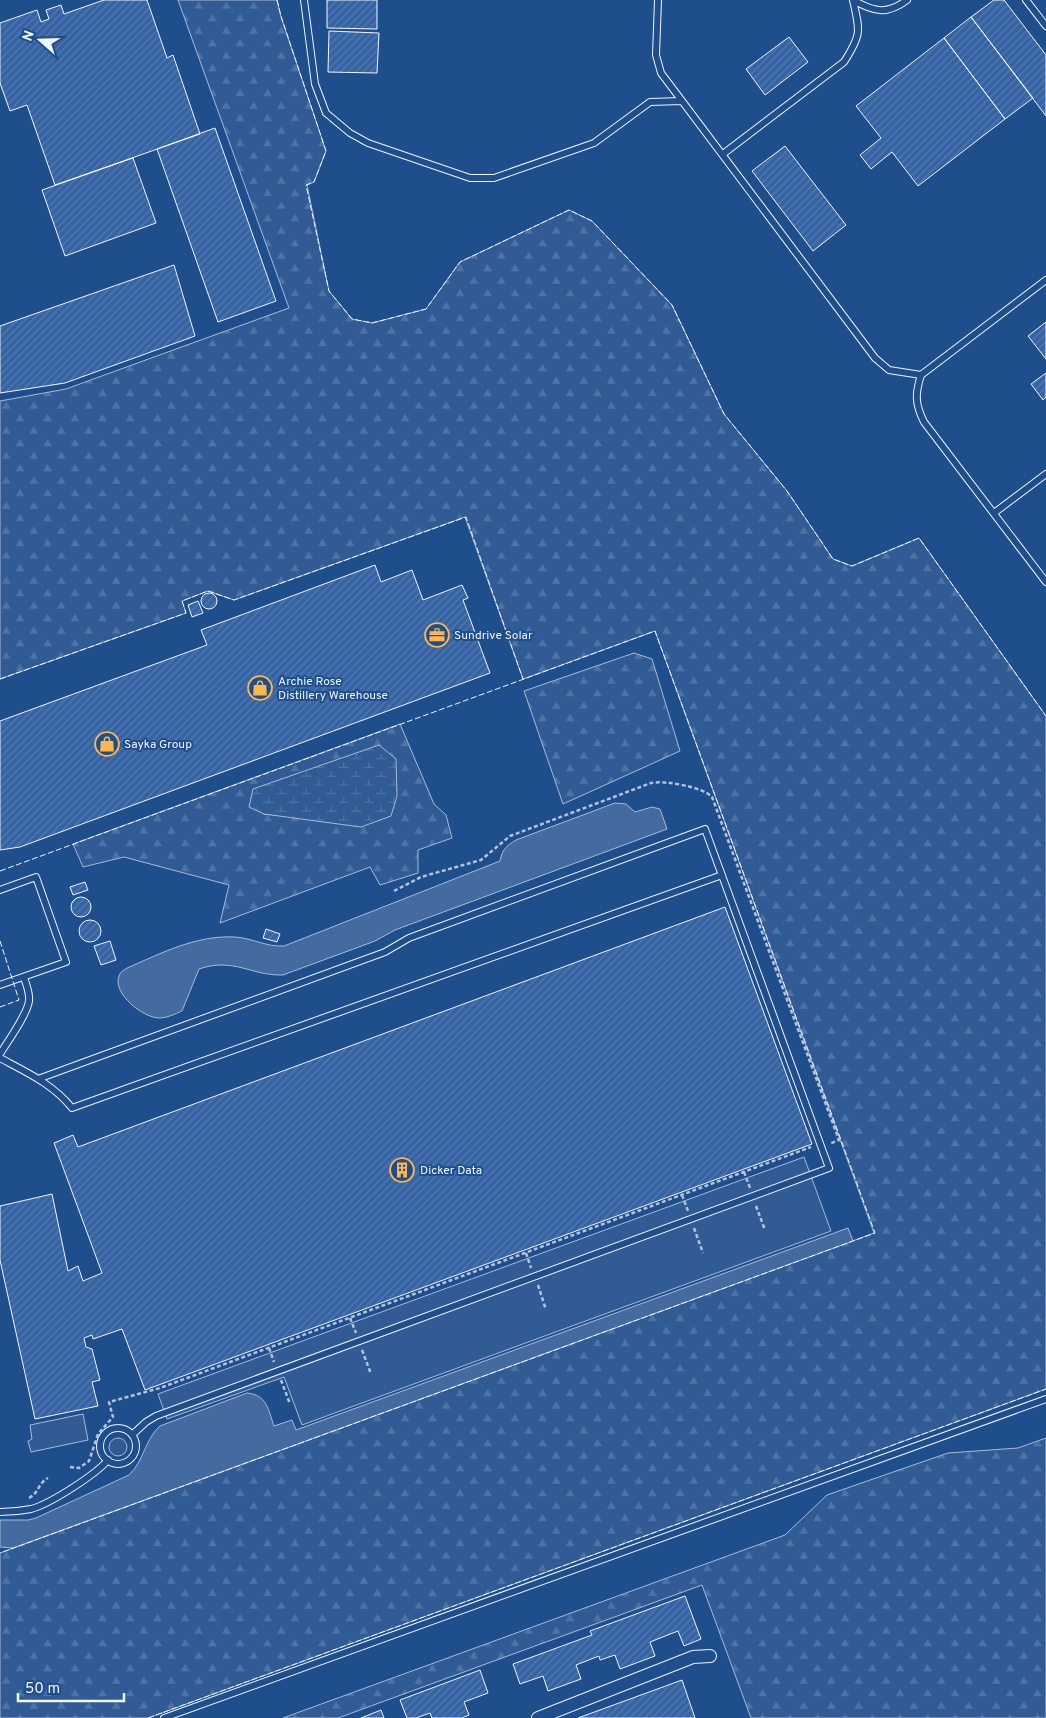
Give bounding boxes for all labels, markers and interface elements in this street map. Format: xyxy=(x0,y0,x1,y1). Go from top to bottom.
north arrow xyxy=(15,15,65,65)
text: N xyxy=(19,28,39,44)
office icon: Sundrive Solar xyxy=(424,622,450,648)
place label: Sundrive Solar xyxy=(454,628,533,644)
place label: Archie Rose Distillery Warehouse xyxy=(278,674,388,704)
shop icon: Archie Rose Distillery Warehouse xyxy=(247,675,273,701)
shop icon: Sayka Group xyxy=(94,731,120,757)
place label: Sayka Group xyxy=(124,737,192,753)
building icon: Dicker Data xyxy=(389,1157,415,1183)
place label: Dicker Data xyxy=(420,1163,482,1179)
scale bar xyxy=(18,1670,124,1702)
text: 50 m xyxy=(25,1680,60,1699)

